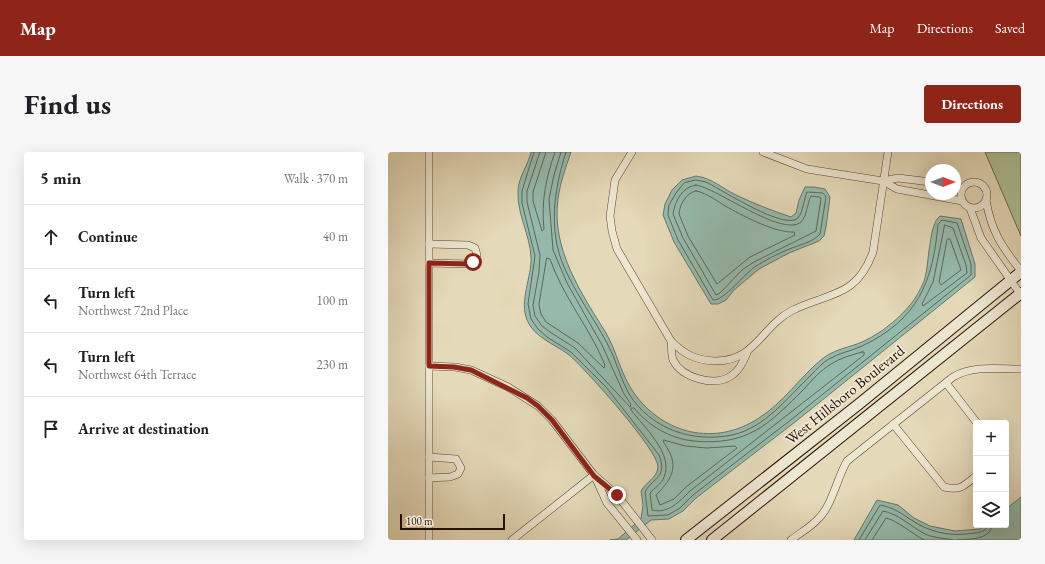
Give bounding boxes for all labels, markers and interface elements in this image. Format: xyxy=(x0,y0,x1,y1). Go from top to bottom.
text: Map xyxy=(20,16,56,41)
text: Map xyxy=(869,19,895,37)
text: Directions xyxy=(917,19,973,37)
text: Saved xyxy=(995,19,1025,37)
button: Directions xyxy=(924,85,1021,123)
text: Find us xyxy=(24,86,111,122)
north arrow xyxy=(925,164,961,200)
text: 5 min xyxy=(40,167,81,189)
text: Walk · 370 m xyxy=(284,170,348,187)
icon: ahead xyxy=(40,226,62,248)
text: Continue xyxy=(78,227,138,246)
text: 40 m xyxy=(323,228,348,245)
route start xyxy=(464,253,482,271)
text: Turn left xyxy=(78,283,135,302)
icon: left xyxy=(40,290,62,312)
text: 100 m xyxy=(317,292,348,309)
text: Northwest 72nd Place xyxy=(78,302,188,319)
street label: West Hillsboro Boulevard xyxy=(781,341,908,448)
text: Turn left xyxy=(78,347,135,366)
icon: left xyxy=(40,354,62,376)
text: 230 m xyxy=(317,356,348,373)
text: Northwest 64th Terrace xyxy=(78,366,196,383)
icon: arrive xyxy=(40,418,62,440)
text: Arrive at destination xyxy=(78,419,209,438)
map controls xyxy=(973,420,1009,528)
button: + xyxy=(973,420,1009,456)
button: − xyxy=(973,456,1009,492)
route end xyxy=(608,486,626,504)
button: layers xyxy=(973,492,1009,528)
scale bar xyxy=(400,512,505,531)
text: 100 m xyxy=(406,514,433,528)

